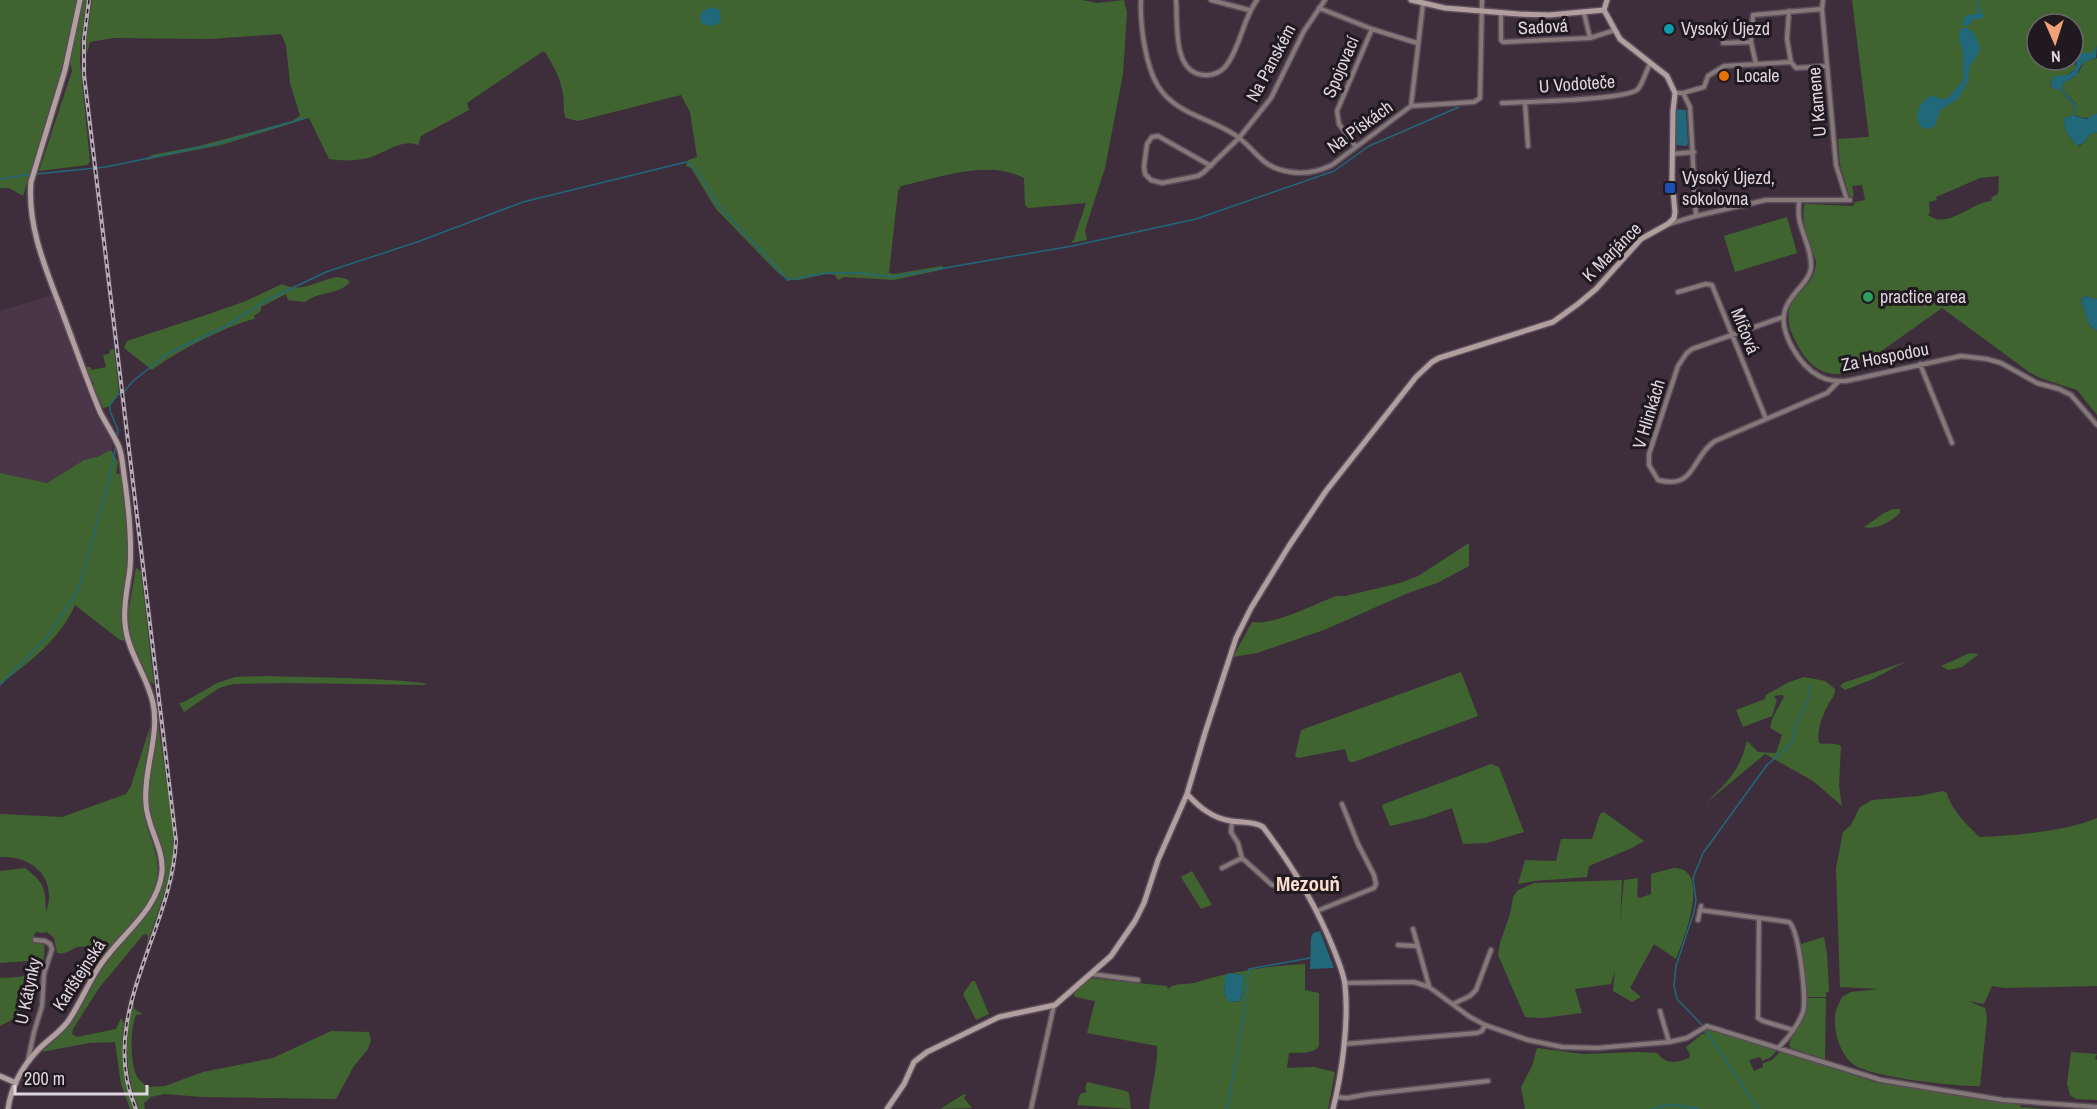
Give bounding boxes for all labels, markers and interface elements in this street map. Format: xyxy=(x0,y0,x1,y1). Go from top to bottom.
north arrow xyxy=(2025,12,2085,72)
street label: Sadová xyxy=(1517,13,1569,40)
place label: Vysoký Újezd xyxy=(1681,16,1770,41)
street label: Na Panském xyxy=(1240,20,1301,106)
marker: Vysoký Újezd xyxy=(1662,22,1676,36)
street label: Spojovací xyxy=(1316,31,1365,102)
text: N xyxy=(2050,46,2061,68)
place label: Locale xyxy=(1736,63,1780,88)
street label: U Kamene xyxy=(1801,66,1832,138)
street label: U Vodoteče xyxy=(1538,68,1616,99)
marker: Locale xyxy=(1717,69,1731,83)
street label: Na Pískách xyxy=(1322,94,1398,159)
place label: Vysoký Újezd, sokolovna xyxy=(1682,165,1775,211)
marker: Vysoký Újezd, sokolovna xyxy=(1663,181,1677,195)
street label: K Marjánce xyxy=(1576,216,1647,287)
place label: practice area xyxy=(1880,284,1966,309)
marker: practice area xyxy=(1861,290,1875,304)
street label: Míčová xyxy=(1725,304,1766,358)
street label: Za Hospodou xyxy=(1839,336,1931,377)
street label: V Hlinkách xyxy=(1626,376,1671,452)
district label: Mezouň xyxy=(1276,869,1340,898)
street label: Karlštejnská xyxy=(46,934,111,1015)
street label: U Kátynky xyxy=(8,955,47,1026)
scale bar xyxy=(15,1058,147,1096)
text: 200 m xyxy=(24,1066,65,1091)

